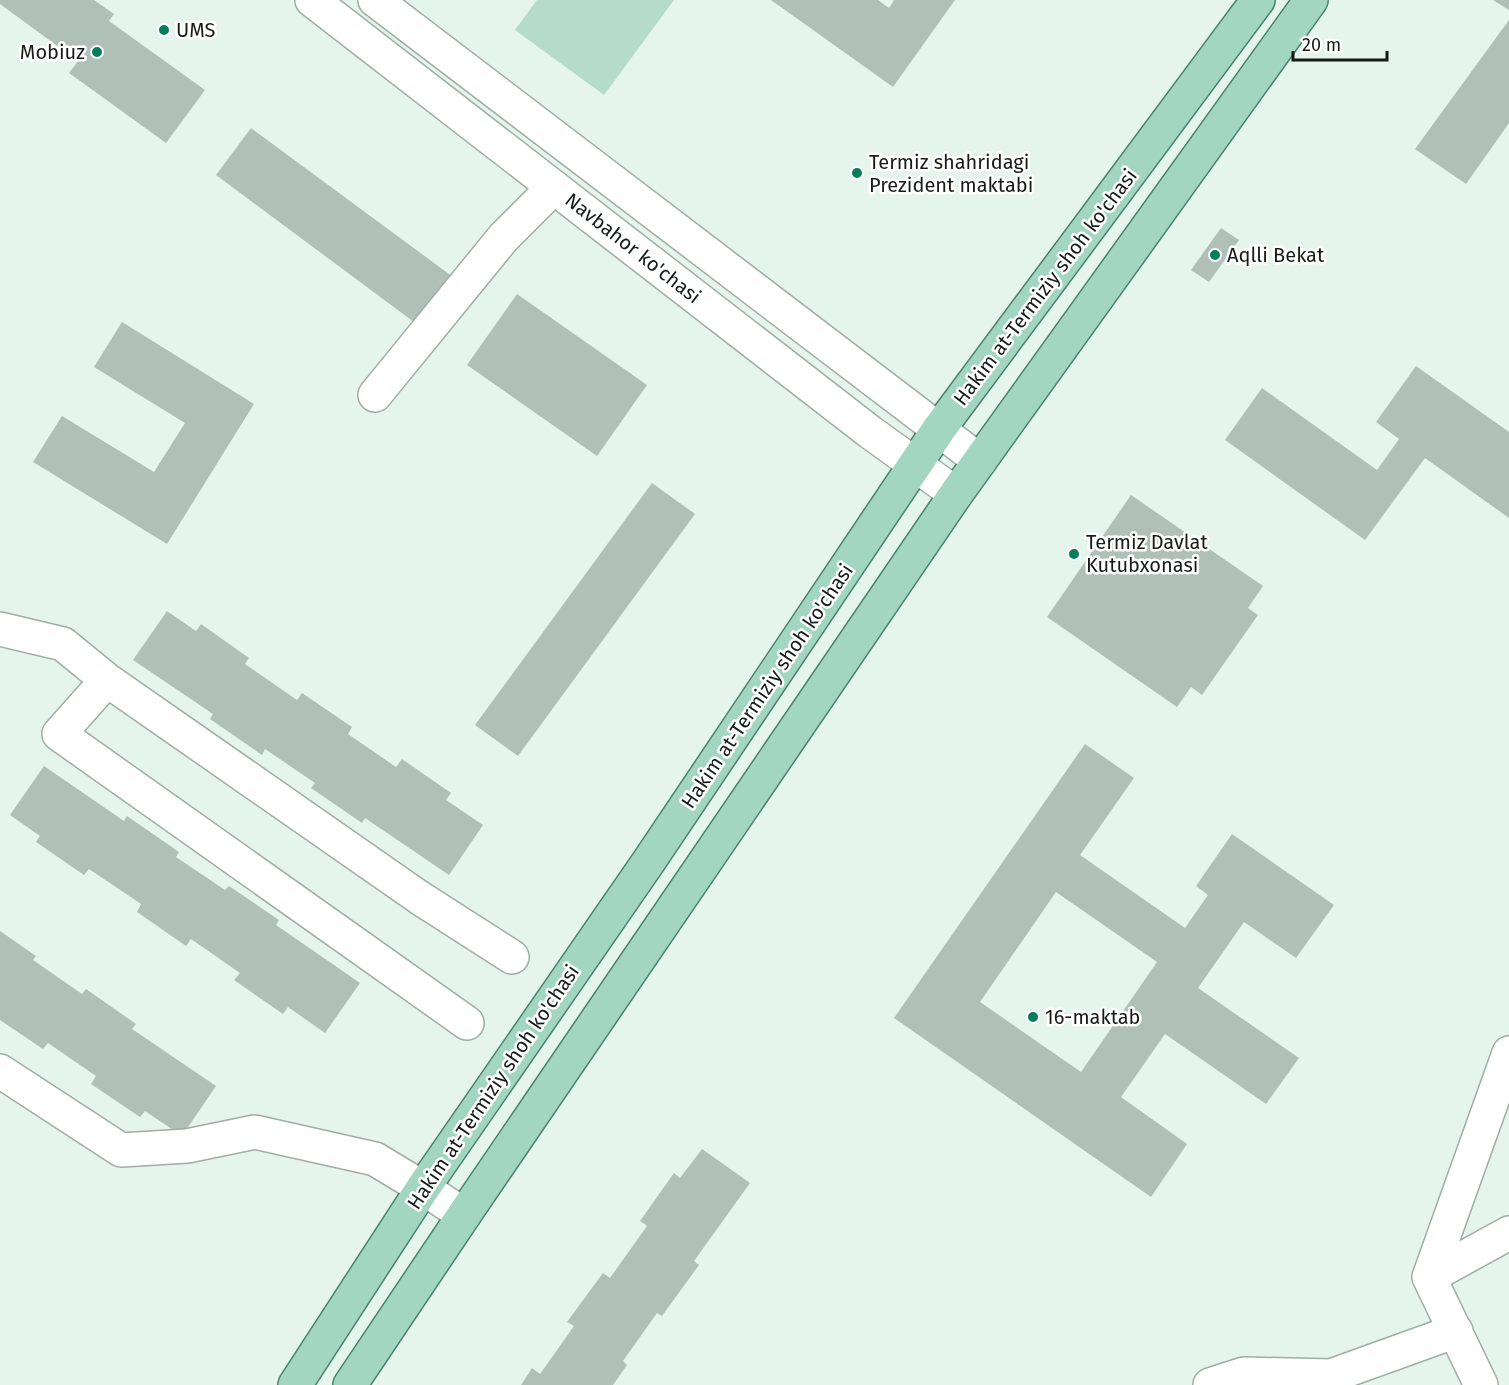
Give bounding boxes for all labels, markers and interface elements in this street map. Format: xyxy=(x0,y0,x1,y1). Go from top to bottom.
place label: UMS xyxy=(176,18,215,42)
marker: UMS xyxy=(157,23,171,37)
scale bar xyxy=(1293,24,1388,62)
text: 20 m xyxy=(1302,34,1341,56)
place label: Mobiuz xyxy=(20,40,85,64)
marker: Mobiuz xyxy=(90,45,104,59)
place label: Termiz shahridagi Prezident maktabi xyxy=(869,150,1033,197)
street label: Hakim at-Termiziy shoh ko'chasi xyxy=(948,164,1142,410)
marker: Termiz shahridagi Prezident maktabi xyxy=(850,166,864,180)
street label: Navbahor ko'chasi xyxy=(560,188,706,308)
place label: Aqlli Bekat xyxy=(1227,243,1325,267)
marker: Aqlli Bekat xyxy=(1208,248,1222,262)
place label: Termiz Davlat Kutubxonasi xyxy=(1086,530,1208,577)
marker: Termiz Davlat Kutubxonasi xyxy=(1067,547,1081,561)
street label: Hakim at-Termiziy shoh ko'chasi xyxy=(676,559,858,813)
street label: Hakim at-Termiziy shoh ko'chasi xyxy=(402,960,584,1214)
place label: 16-maktab xyxy=(1045,1005,1140,1029)
marker: 16-maktab xyxy=(1026,1010,1040,1024)

